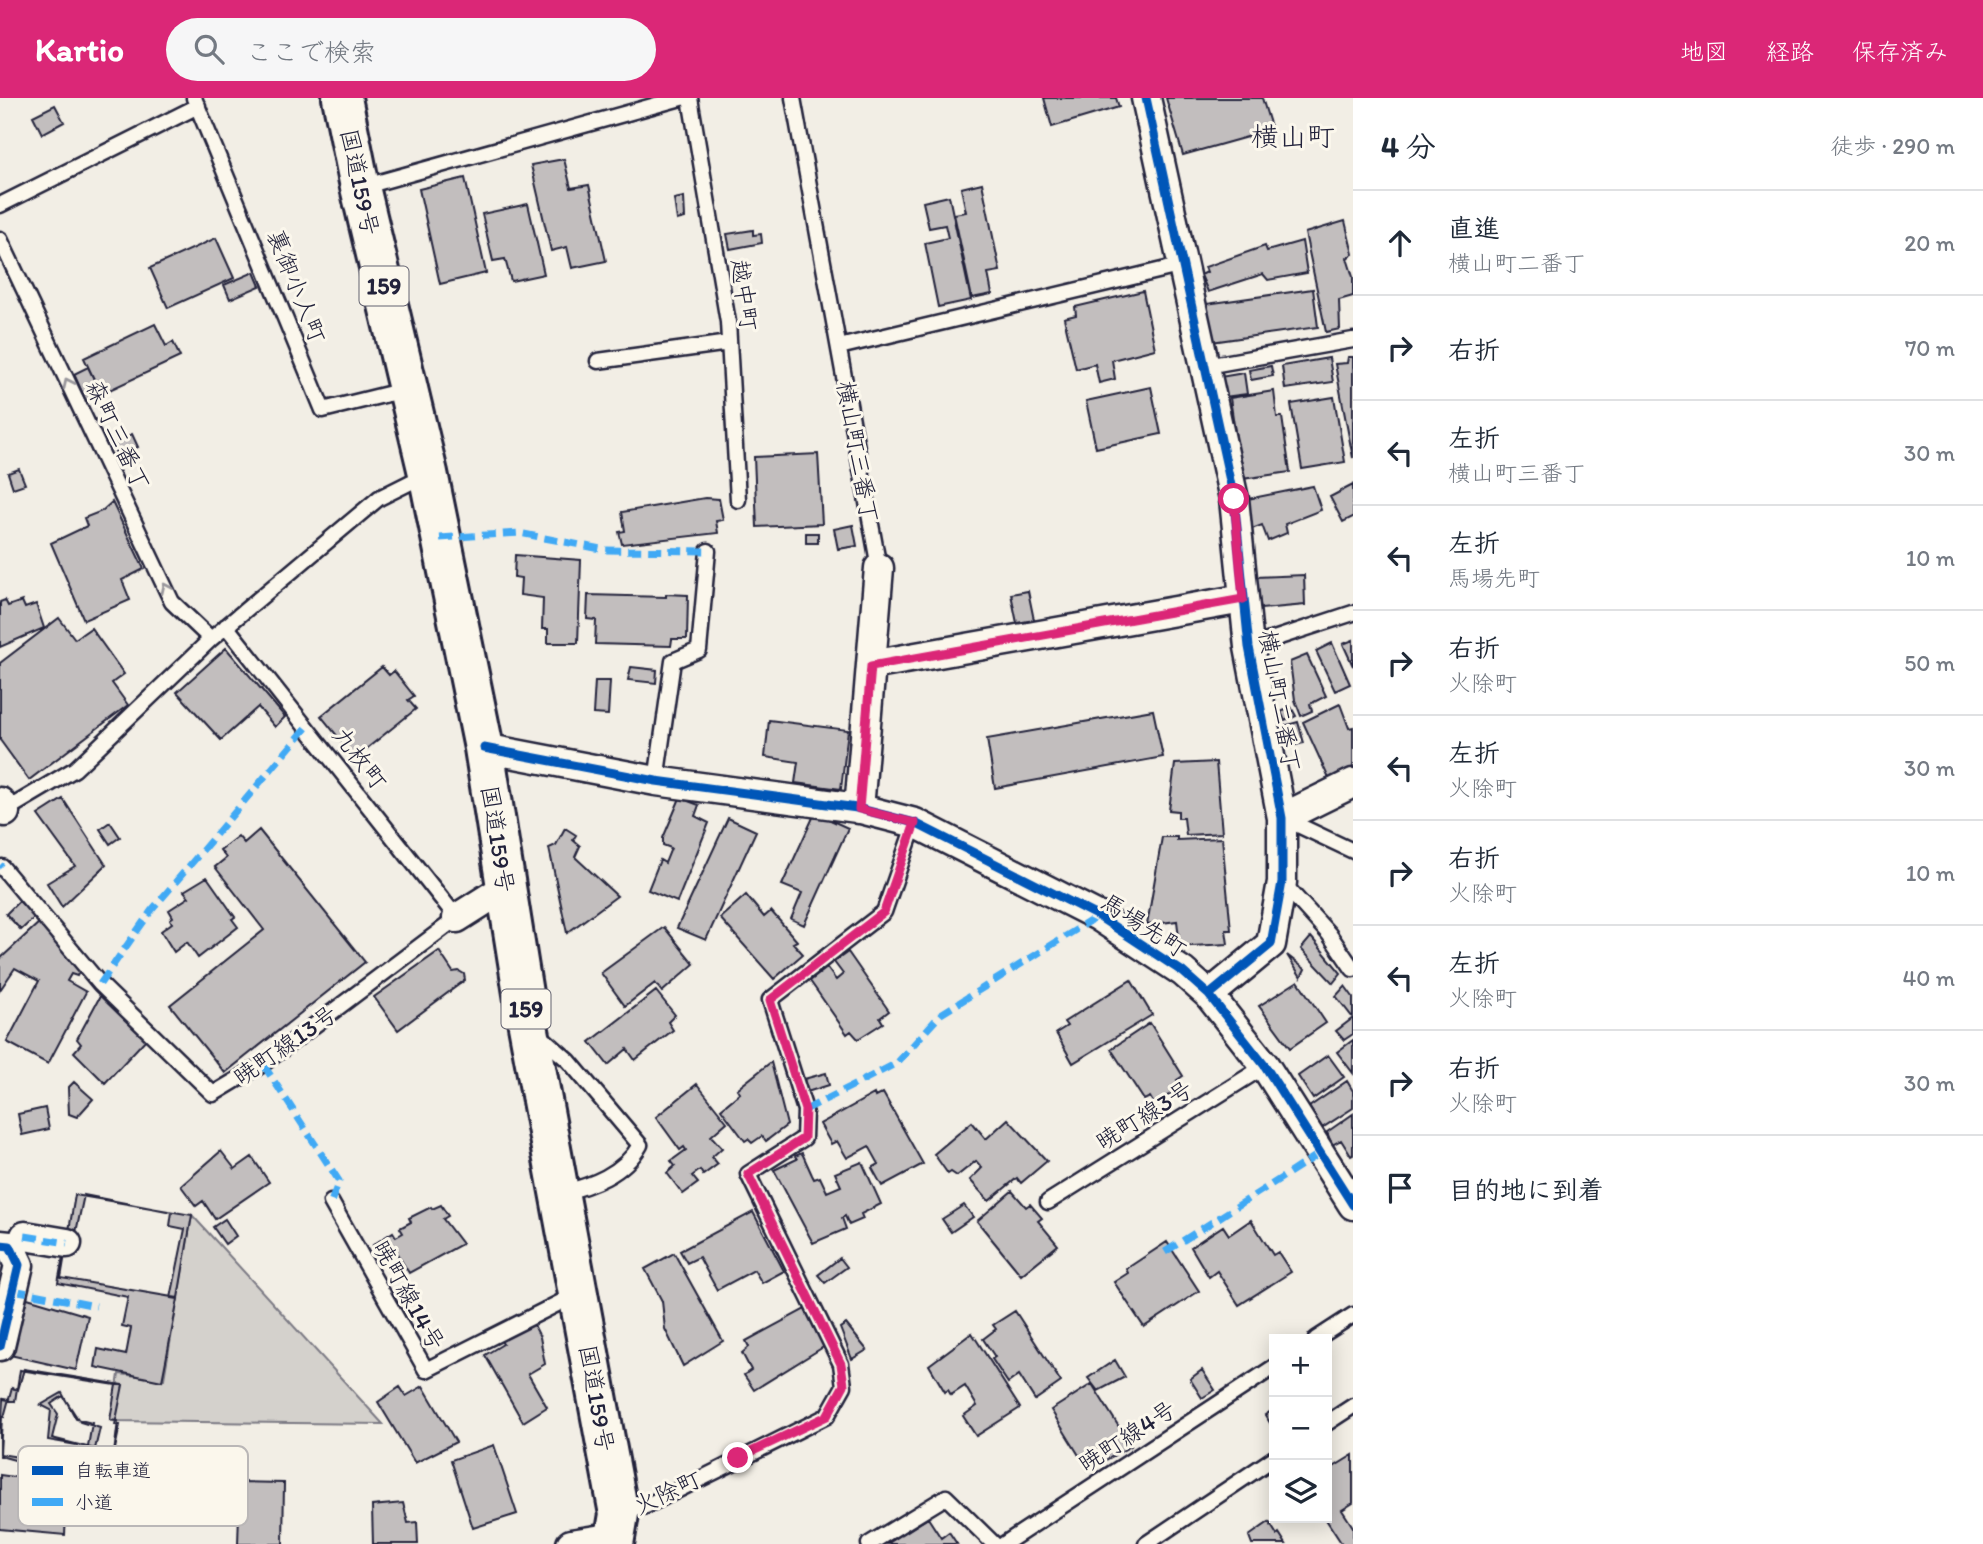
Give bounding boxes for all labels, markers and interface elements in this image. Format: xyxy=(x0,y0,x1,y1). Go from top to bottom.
search box xyxy=(166,18,656,81)
text: Kartio xyxy=(35,30,124,69)
icon: search xyxy=(190,30,228,68)
text: ここで検索 xyxy=(246,36,376,68)
text: 地図 xyxy=(1680,37,1728,66)
text: 経路 xyxy=(1766,37,1814,66)
text: 保存済み xyxy=(1852,37,1948,66)
district label: 横山町 xyxy=(1251,119,1335,153)
street label: 国道159号 xyxy=(335,126,385,238)
text: 4 分 xyxy=(1381,128,1436,165)
text: 徒歩 · 290 m xyxy=(1830,132,1955,160)
text: 直進 xyxy=(1448,212,1500,244)
icon: ahead xyxy=(1381,224,1419,262)
street label: 裏御小人町 xyxy=(261,225,333,347)
text: 20 m xyxy=(1904,229,1955,257)
text: 横山町二番丁 xyxy=(1448,249,1586,277)
street label: 越中町 xyxy=(726,257,764,333)
road number: 159 xyxy=(360,266,408,306)
icon: right xyxy=(1381,329,1419,367)
text: 右折 xyxy=(1448,334,1500,366)
text: 70 m xyxy=(1905,334,1955,362)
street label: 森町三番丁 xyxy=(80,374,156,496)
one-way arrow xyxy=(63,378,77,390)
street label: 横山町三番丁 xyxy=(831,379,885,525)
text: 左折 xyxy=(1448,422,1500,454)
icon: left xyxy=(1381,434,1419,472)
text: 30 m xyxy=(1904,439,1955,467)
text: 横山町三番丁 xyxy=(1448,459,1586,487)
route start xyxy=(1218,483,1249,514)
text: 左折 xyxy=(1448,527,1500,559)
icon: left xyxy=(1381,539,1419,577)
text: 10 m xyxy=(1906,544,1955,572)
text: 馬場先町 xyxy=(1448,564,1540,592)
one-way arrow xyxy=(160,583,174,595)
street label: 横山町二番丁 xyxy=(1253,628,1307,774)
text: 右折 xyxy=(1448,632,1500,664)
icon: right xyxy=(1381,644,1419,682)
text: 50 m xyxy=(1904,649,1955,677)
text: 火除町 xyxy=(1448,669,1517,697)
street label: 九枚町 xyxy=(326,721,394,795)
text: 左折 xyxy=(1448,737,1500,769)
icon: left xyxy=(1381,749,1419,787)
text: 30 m xyxy=(1904,754,1955,782)
text: 火除町 xyxy=(1448,774,1517,802)
street label: 国道159号 xyxy=(475,783,521,895)
text: 右折 xyxy=(1448,842,1500,874)
icon: right xyxy=(1381,854,1419,892)
text: 10 m xyxy=(1906,859,1955,887)
text: 火除町 xyxy=(1448,879,1517,907)
street label: 馬場先町 xyxy=(1096,887,1192,963)
text: 左折 xyxy=(1448,947,1500,979)
icon: left xyxy=(1381,959,1419,997)
text: 40 m xyxy=(1902,964,1955,992)
text: 火除町 xyxy=(1448,984,1517,1012)
road number: 159 xyxy=(502,989,550,1028)
street label: 暁町線13号 xyxy=(227,999,343,1091)
text: 右折 xyxy=(1448,1052,1500,1084)
icon: right xyxy=(1381,1064,1419,1102)
text: 30 m xyxy=(1904,1069,1955,1097)
street label: 暁町線3号 xyxy=(1090,1074,1198,1156)
text: 火除町 xyxy=(1448,1089,1517,1117)
icon: arrive xyxy=(1381,1169,1419,1207)
text: 目的地に到着 xyxy=(1448,1174,1604,1206)
street label: 暁町線14号 xyxy=(367,1235,451,1355)
map controls xyxy=(1269,1334,1332,1523)
button: + xyxy=(1269,1334,1332,1397)
street label: 国道159号 xyxy=(573,1342,621,1454)
street label: 暁町線4号 xyxy=(1073,1394,1181,1478)
button: − xyxy=(1269,1397,1332,1460)
route end xyxy=(722,1442,753,1473)
legend xyxy=(18,1446,248,1526)
text: 自転車道 xyxy=(75,1459,151,1482)
button: layers xyxy=(1269,1460,1332,1523)
street label: 火除町 xyxy=(628,1464,706,1520)
text: 小道 xyxy=(75,1491,113,1514)

